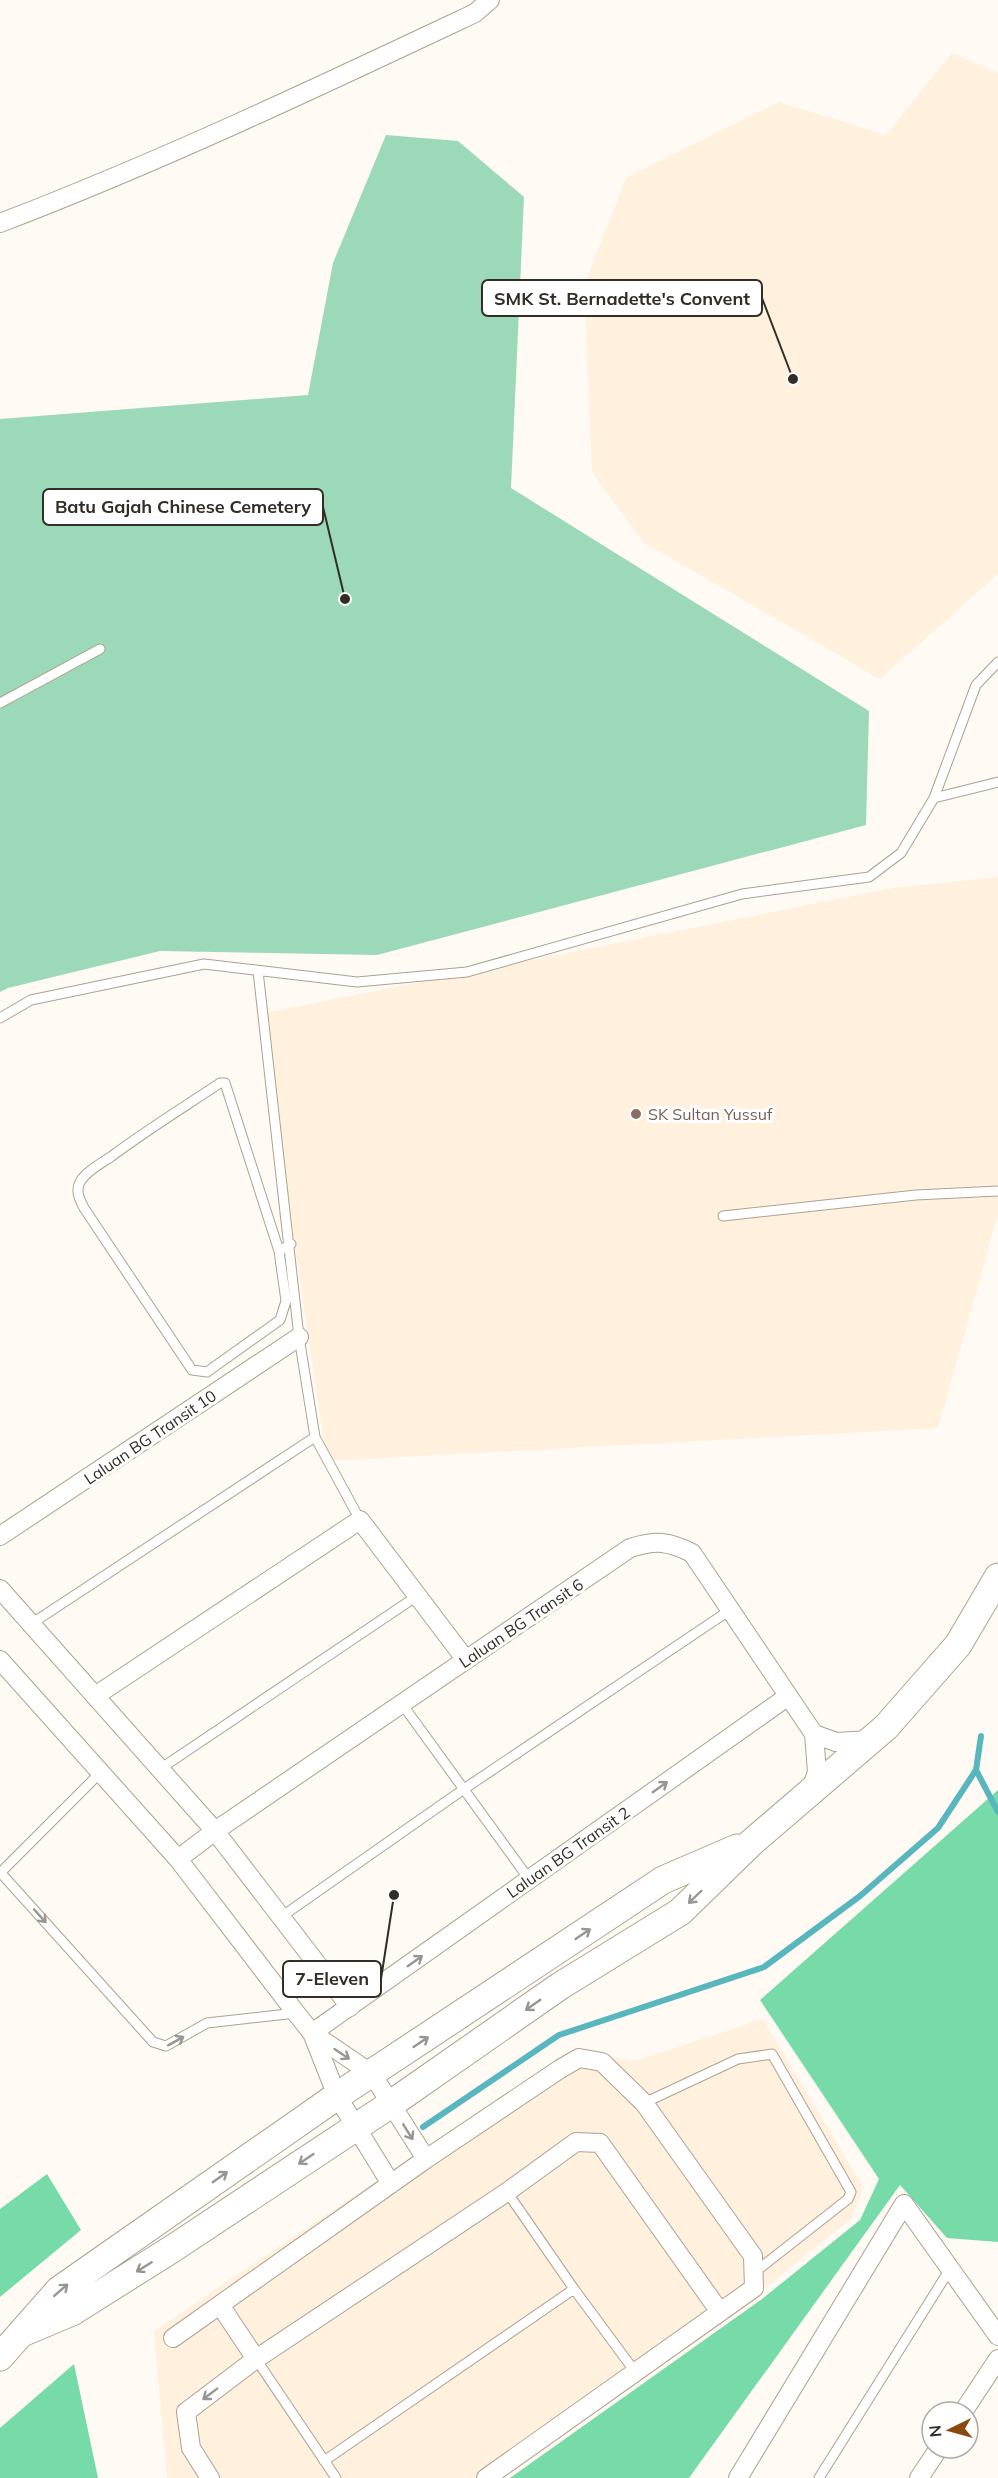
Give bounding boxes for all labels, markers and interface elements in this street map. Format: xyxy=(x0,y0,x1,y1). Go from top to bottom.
callout: SMK St. Bernadette's Convent xyxy=(482,280,762,316)
text: SMK St. Bernadette's Convent xyxy=(494,287,750,310)
callout: Batu Gajah Chinese Cemetery xyxy=(43,489,323,525)
text: Batu Gajah Chinese Cemetery xyxy=(55,495,311,518)
place label: SK Sultan Yussuf xyxy=(648,1104,773,1124)
marker: SK Sultan Yussuf xyxy=(629,1107,643,1121)
street label: Laluan BG Transit 10 xyxy=(80,1385,220,1489)
street label: Laluan BG Transit 6 xyxy=(455,1574,587,1672)
one-way arrow xyxy=(651,1781,667,1794)
street label: Laluan BG Transit 2 xyxy=(503,1802,633,1902)
one-way arrow xyxy=(688,1890,703,1905)
one-way arrow xyxy=(33,1908,47,1923)
one-way arrow xyxy=(574,1927,591,1939)
one-way arrow xyxy=(406,1955,422,1967)
callout: 7-Eleven xyxy=(283,1961,381,1997)
text: 7-Eleven xyxy=(295,1967,369,1990)
one-way arrow xyxy=(525,1999,542,2011)
one-way arrow xyxy=(167,2034,184,2046)
one-way arrow xyxy=(412,2036,429,2048)
one-way arrow xyxy=(333,2048,350,2060)
one-way arrow xyxy=(402,2123,415,2140)
one-way arrow xyxy=(299,2153,315,2165)
one-way arrow xyxy=(212,2171,228,2183)
one-way arrow xyxy=(136,2261,153,2273)
one-way arrow xyxy=(53,2283,68,2297)
one-way arrow xyxy=(202,2388,218,2401)
north arrow xyxy=(920,2400,980,2460)
text: N xyxy=(925,2424,946,2438)

